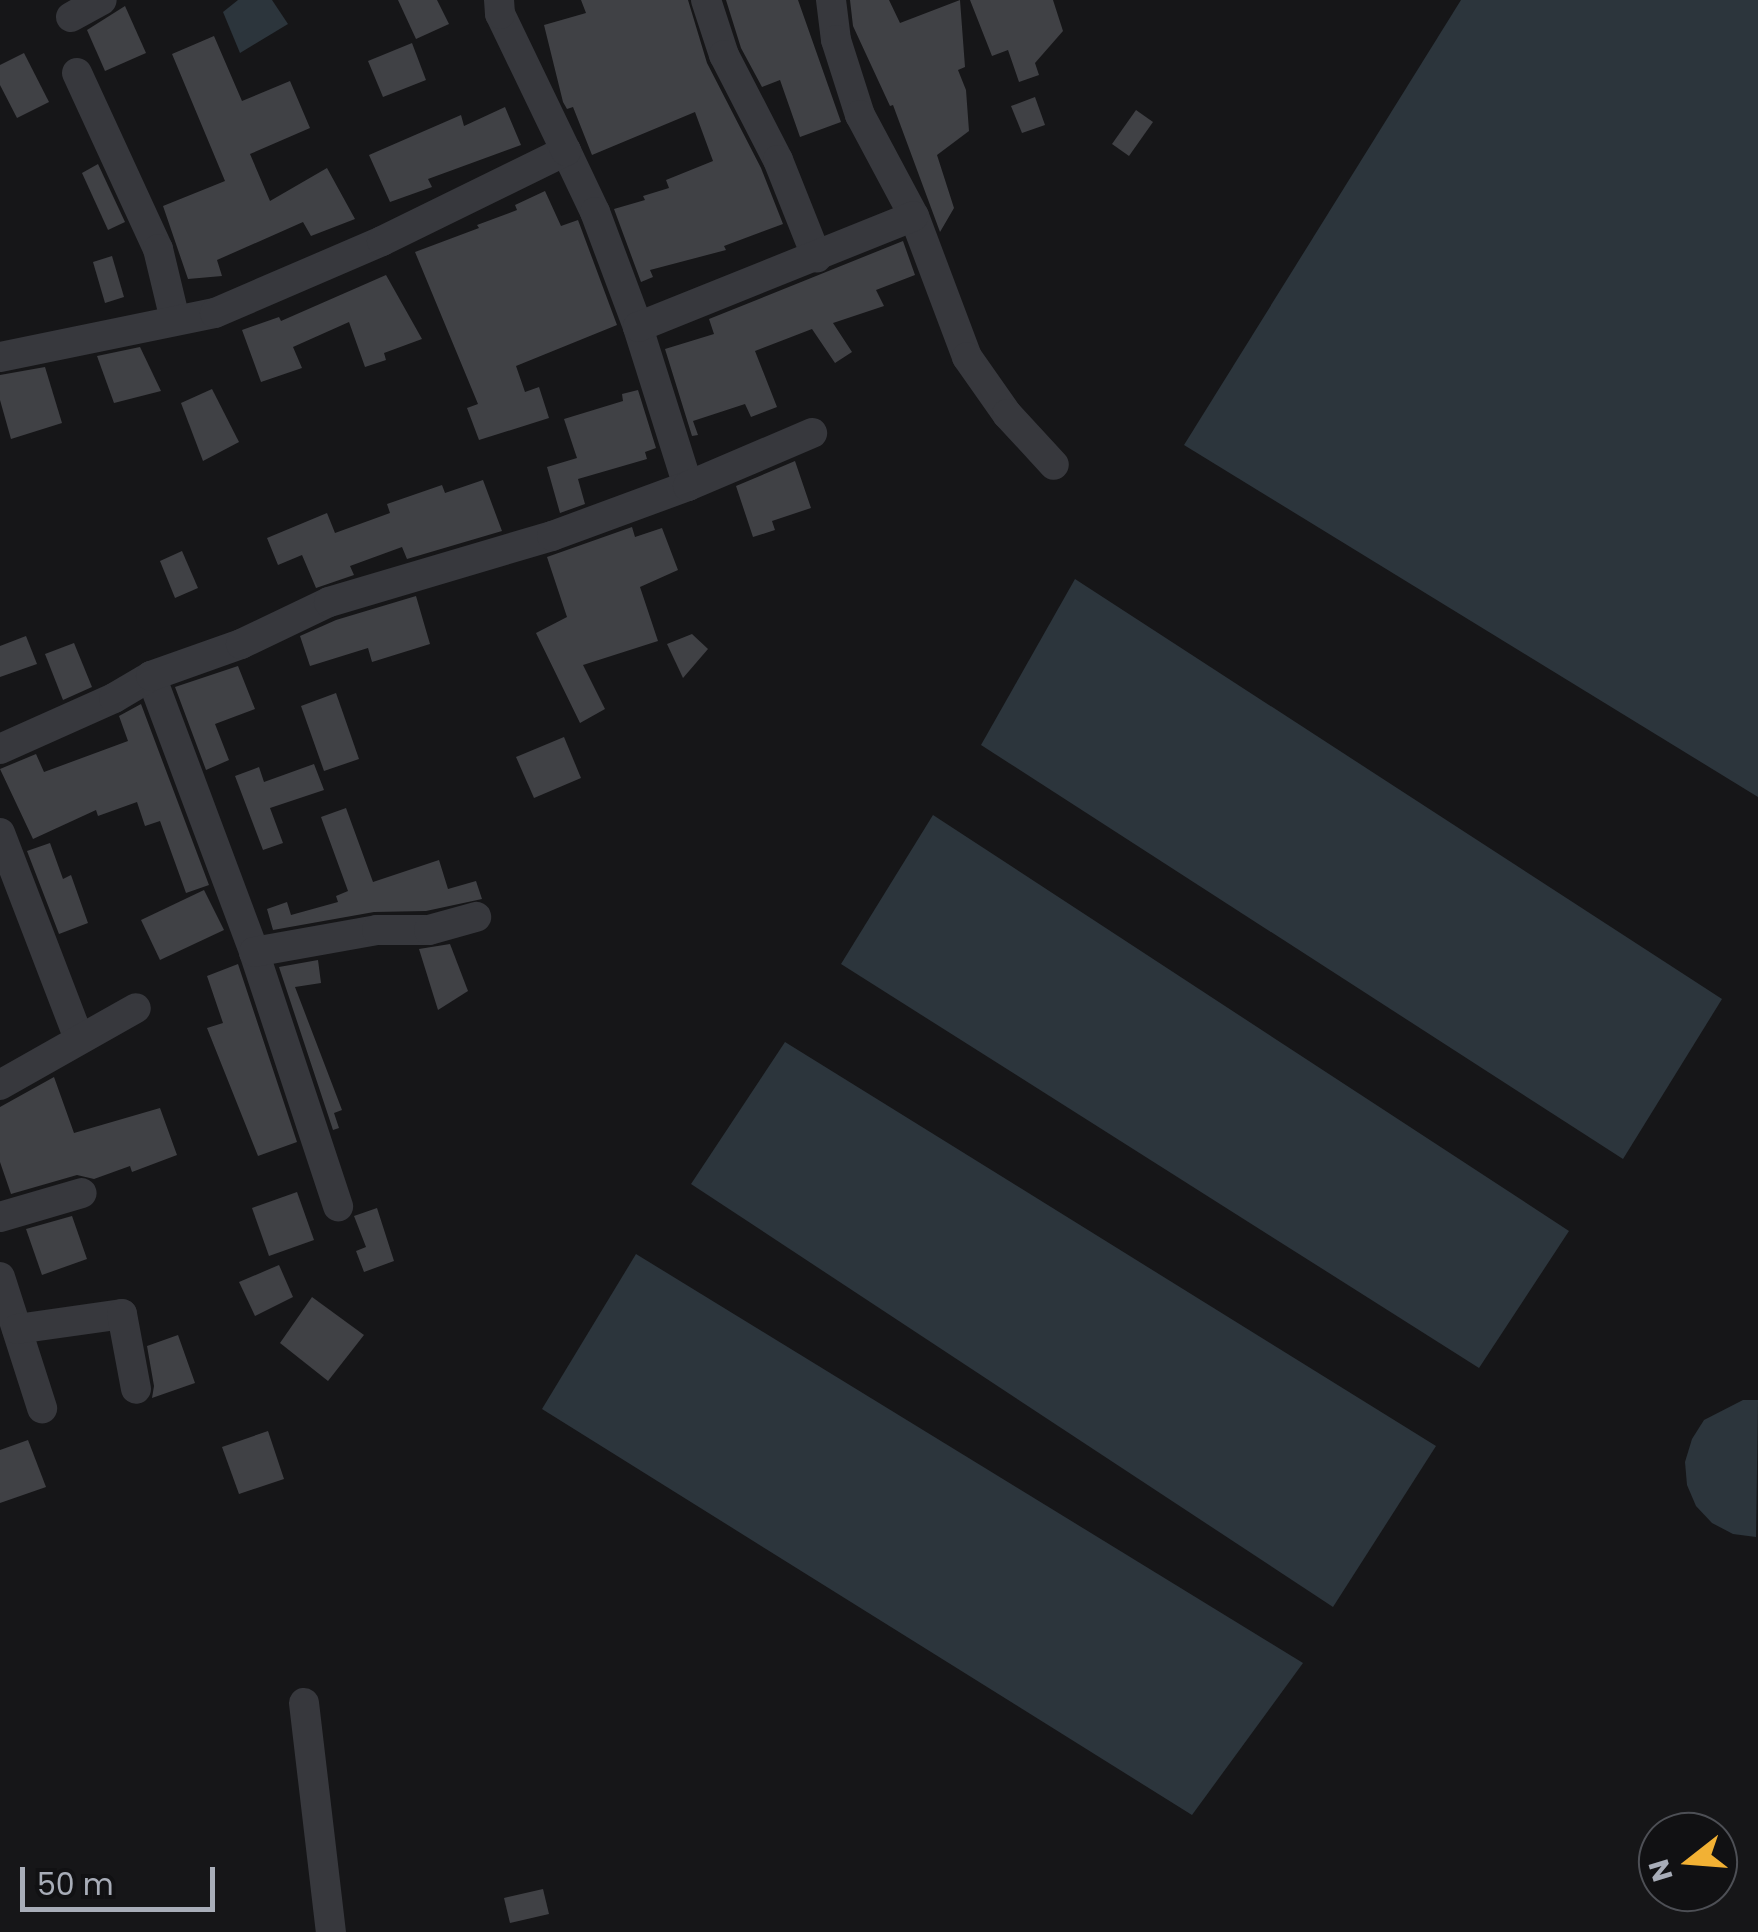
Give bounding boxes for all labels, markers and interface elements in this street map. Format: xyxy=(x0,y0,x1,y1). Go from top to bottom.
north arrow xyxy=(1638,1812,1738,1912)
scale bar xyxy=(25,1847,220,1909)
text: N xyxy=(1639,1855,1682,1886)
text: 50 m xyxy=(37,1863,114,1906)

